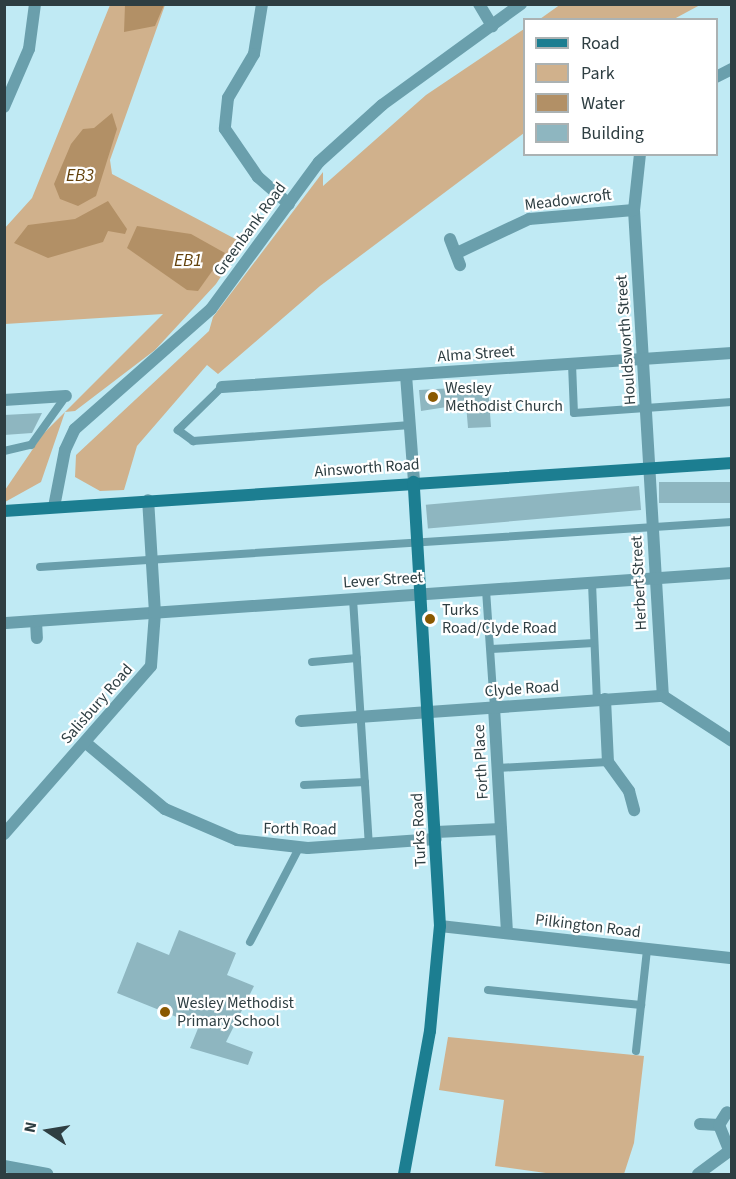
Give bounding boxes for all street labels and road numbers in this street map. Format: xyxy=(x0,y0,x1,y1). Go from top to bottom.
street label: Greenbank Road xyxy=(210,179,290,279)
street label: Meadowcroft xyxy=(524,185,612,215)
street label: Houldsworth Street xyxy=(612,274,640,406)
street label: Alma Street xyxy=(437,342,515,366)
street label: Ainsworth Road xyxy=(314,455,420,481)
street label: Herbert Street xyxy=(627,535,651,631)
street label: Lever Street xyxy=(343,568,423,592)
street label: Salisbury Road xyxy=(57,660,137,748)
street label: Clyde Road xyxy=(484,677,560,701)
street label: Forth Place xyxy=(469,724,493,800)
street label: Turks Road xyxy=(407,792,431,868)
street label: Forth Road xyxy=(263,819,337,839)
street label: Pilkington Road xyxy=(534,910,642,942)

